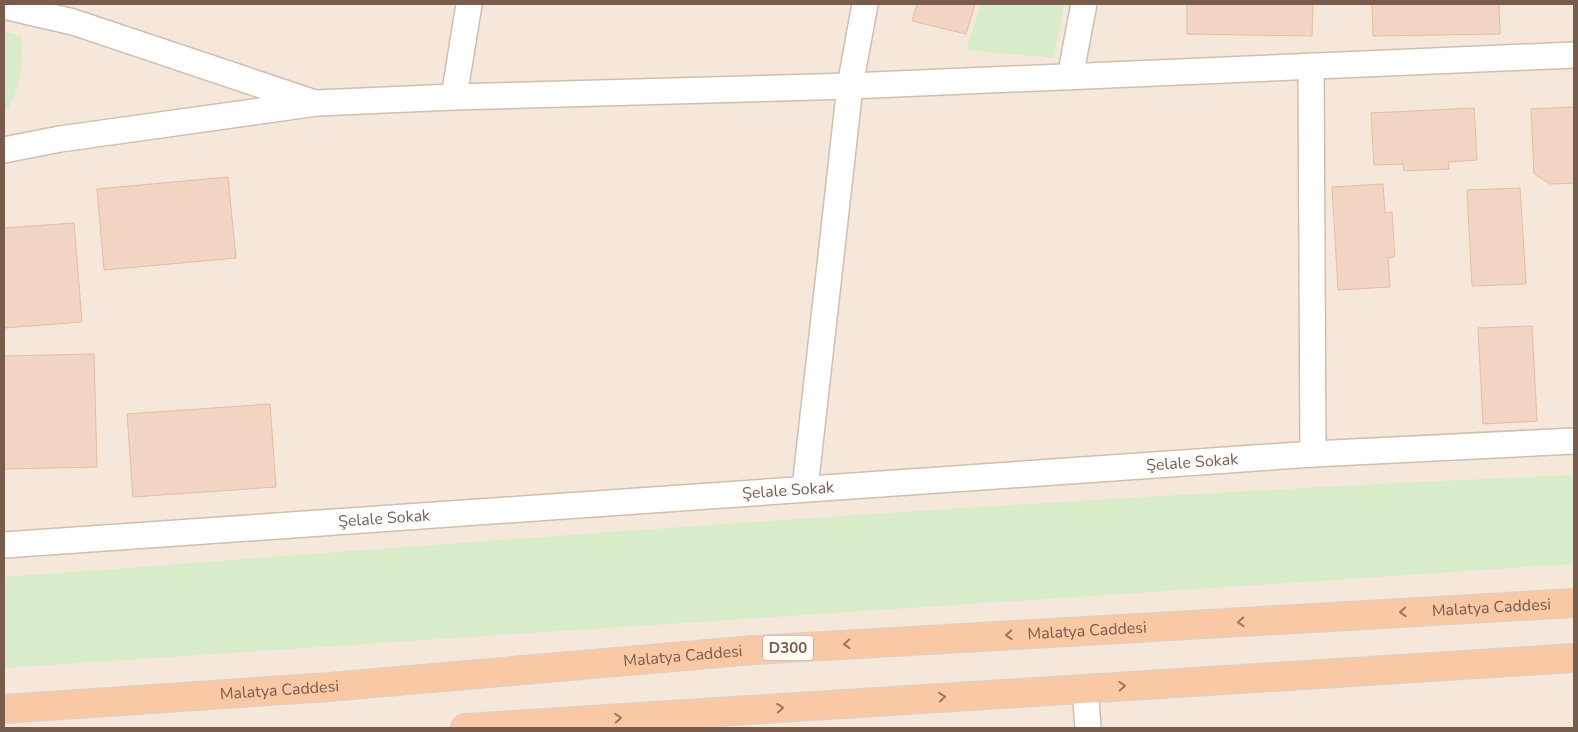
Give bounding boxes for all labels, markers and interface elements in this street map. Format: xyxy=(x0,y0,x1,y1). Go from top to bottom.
street label: Şelale Sokak xyxy=(1145,448,1240,477)
street label: Şelale Sokak xyxy=(741,476,836,505)
street label: Şelale Sokak xyxy=(337,504,432,533)
street label: Malatya Caddesi xyxy=(1431,593,1552,622)
one-way arrow xyxy=(1399,607,1407,618)
one-way arrow xyxy=(1237,616,1245,627)
street label: Malatya Caddesi xyxy=(1027,617,1147,645)
one-way arrow xyxy=(1005,629,1013,640)
road number: D300 xyxy=(763,636,813,660)
one-way arrow xyxy=(842,639,850,650)
street label: Malatya Caddesi xyxy=(622,640,743,672)
street label: Malatya Caddesi xyxy=(219,675,340,705)
one-way arrow xyxy=(1118,680,1126,691)
one-way arrow xyxy=(939,692,947,703)
one-way arrow xyxy=(776,702,784,713)
one-way arrow xyxy=(614,713,622,724)

